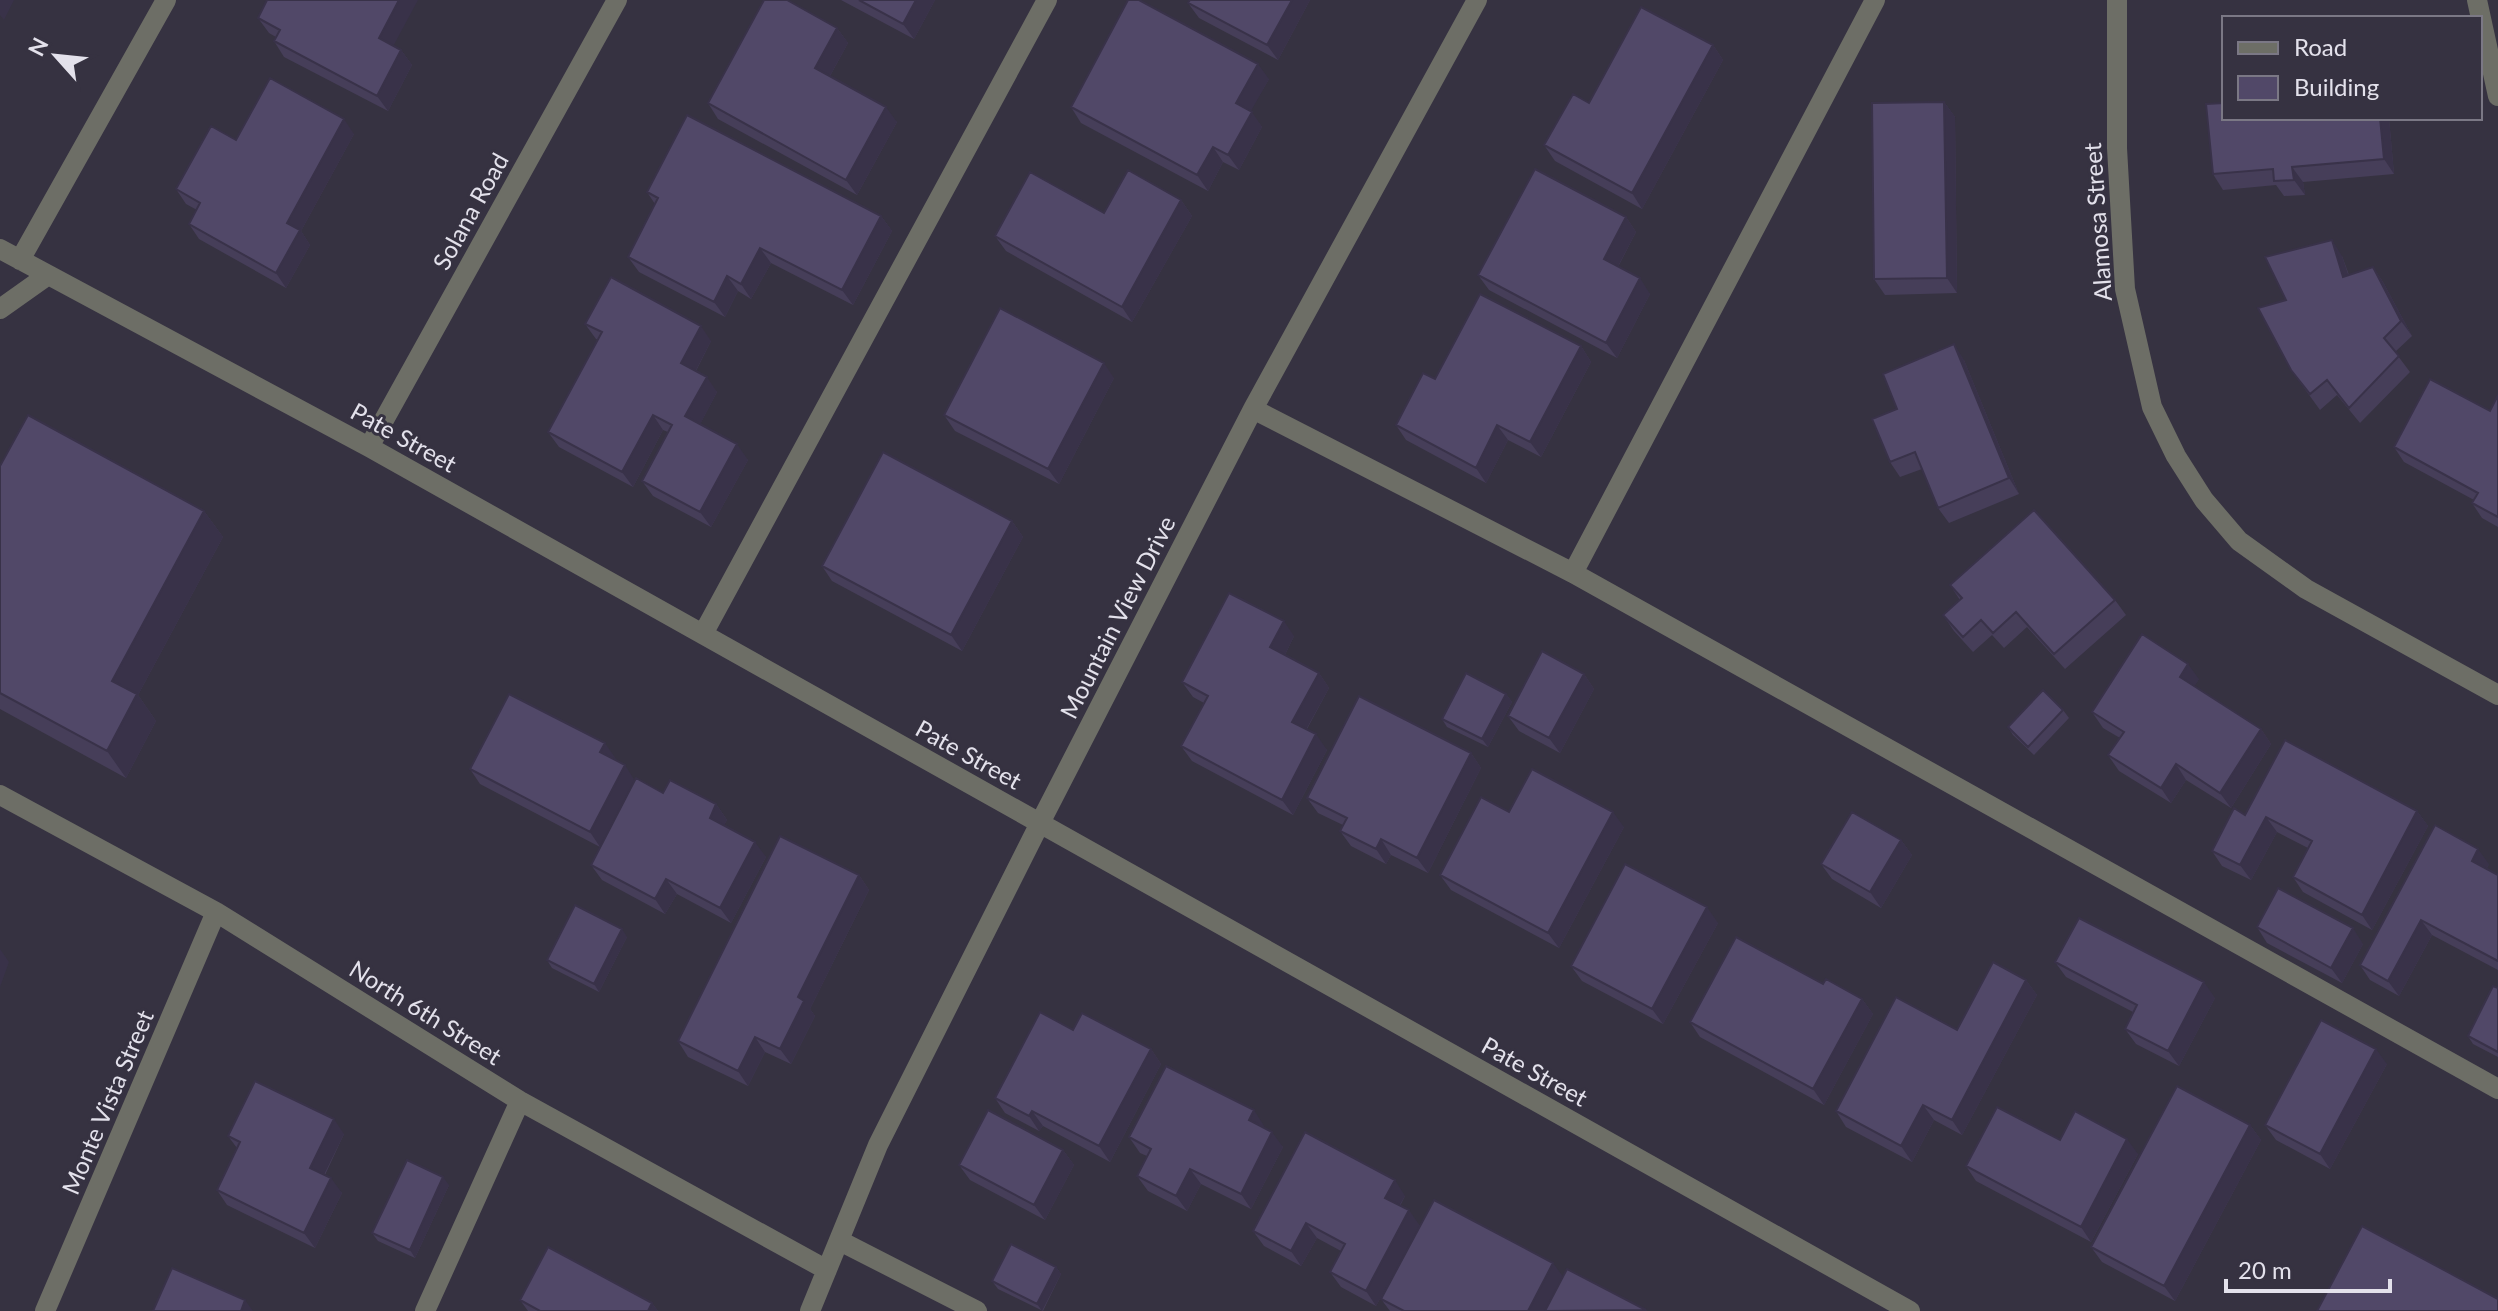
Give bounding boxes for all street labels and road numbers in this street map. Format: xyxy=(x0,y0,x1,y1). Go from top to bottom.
street label: Alamosa Street xyxy=(2077,141,2117,302)
street label: Solana Road xyxy=(426,148,514,274)
street label: Pate Street xyxy=(346,396,462,478)
street label: Mountain View Drive xyxy=(1053,511,1181,723)
street label: Pate Street xyxy=(911,713,1027,795)
street label: North 6th Street xyxy=(345,954,508,1071)
street label: Monte Vista Street xyxy=(55,1005,159,1199)
street label: Pate Street xyxy=(1477,1030,1593,1112)

